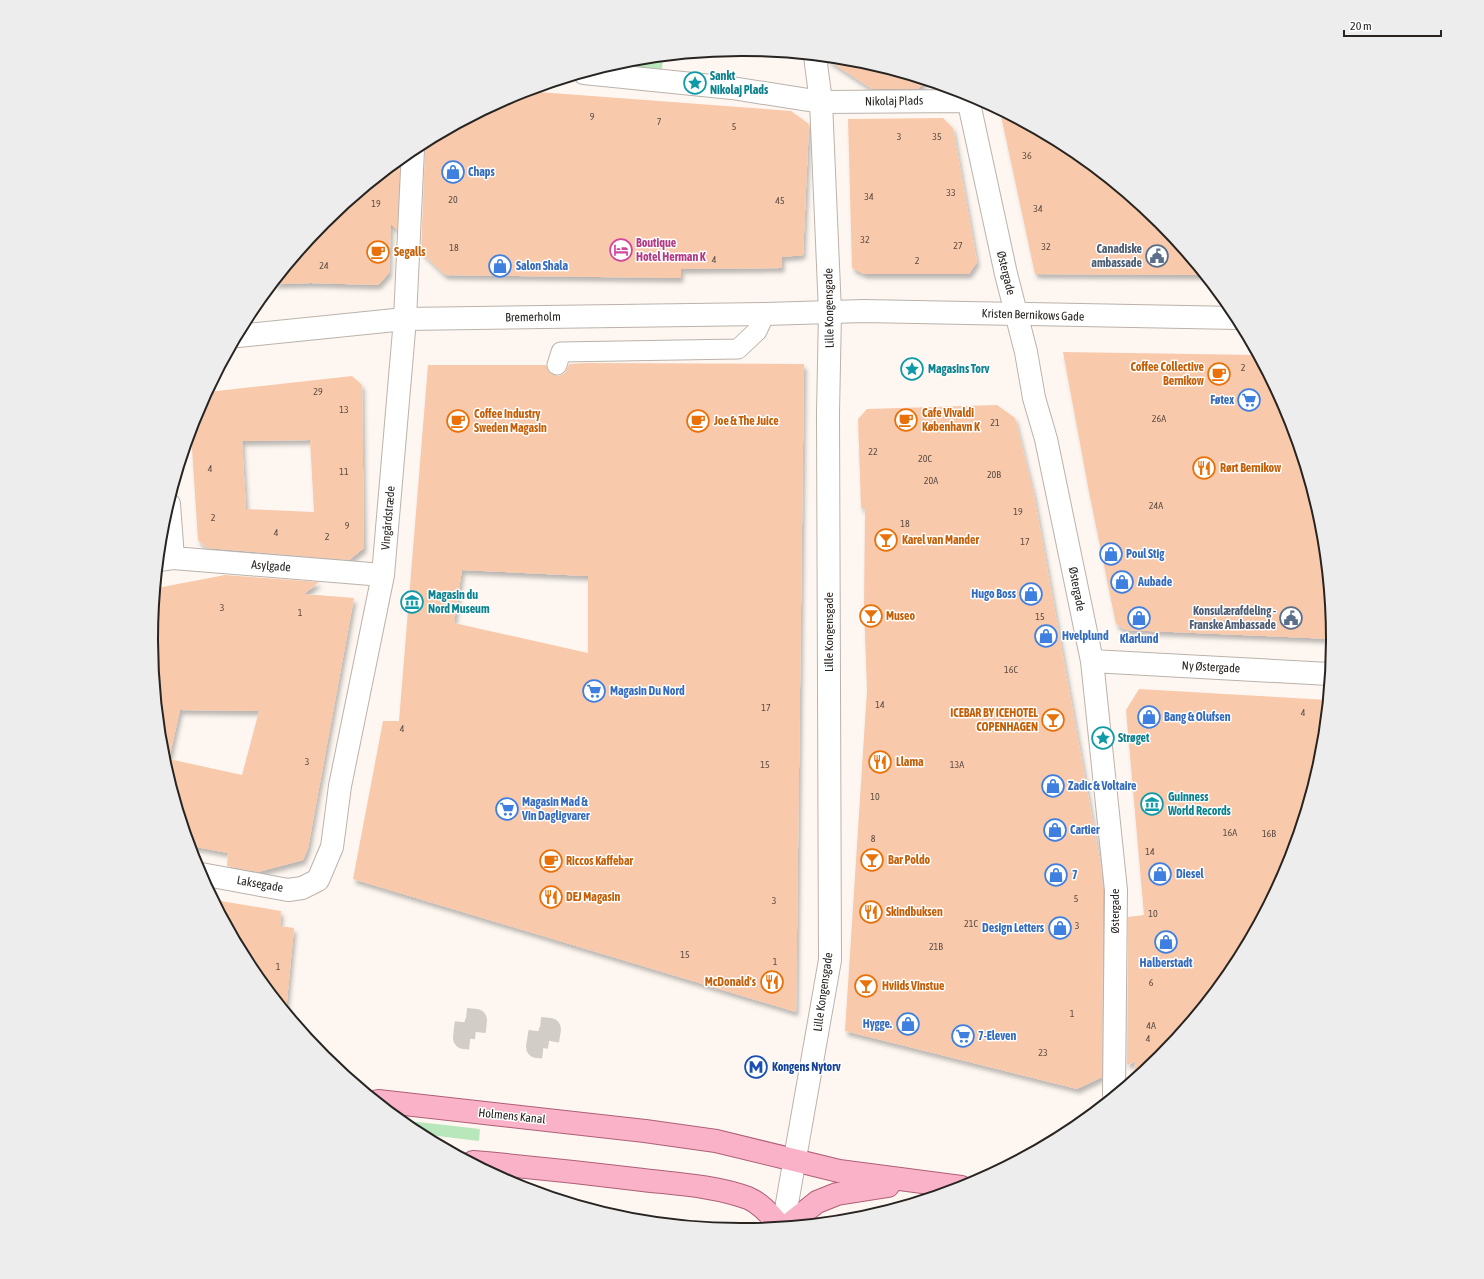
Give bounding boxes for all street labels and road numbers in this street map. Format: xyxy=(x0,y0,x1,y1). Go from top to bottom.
street label: Nikolaj Plads xyxy=(865,93,923,109)
street label: Østergade xyxy=(994,250,1018,296)
street label: Lille Kongensgade xyxy=(821,268,837,348)
street label: Kristen Bernikows Gade xyxy=(981,306,1085,324)
street label: Bremerholm xyxy=(505,310,561,324)
street label: Vingårdstræde xyxy=(378,485,398,551)
street label: Asylgade xyxy=(251,558,291,574)
street label: Østergade xyxy=(1066,566,1088,612)
street label: Lille Kongensgade xyxy=(822,592,836,672)
street label: Ny Østergade xyxy=(1181,658,1241,676)
street label: Laksegade xyxy=(236,873,284,895)
street label: Østergade xyxy=(1108,889,1122,933)
street label: Lille Kongensgade xyxy=(811,951,835,1033)
street label: Holmens Kanal xyxy=(478,1106,547,1127)

